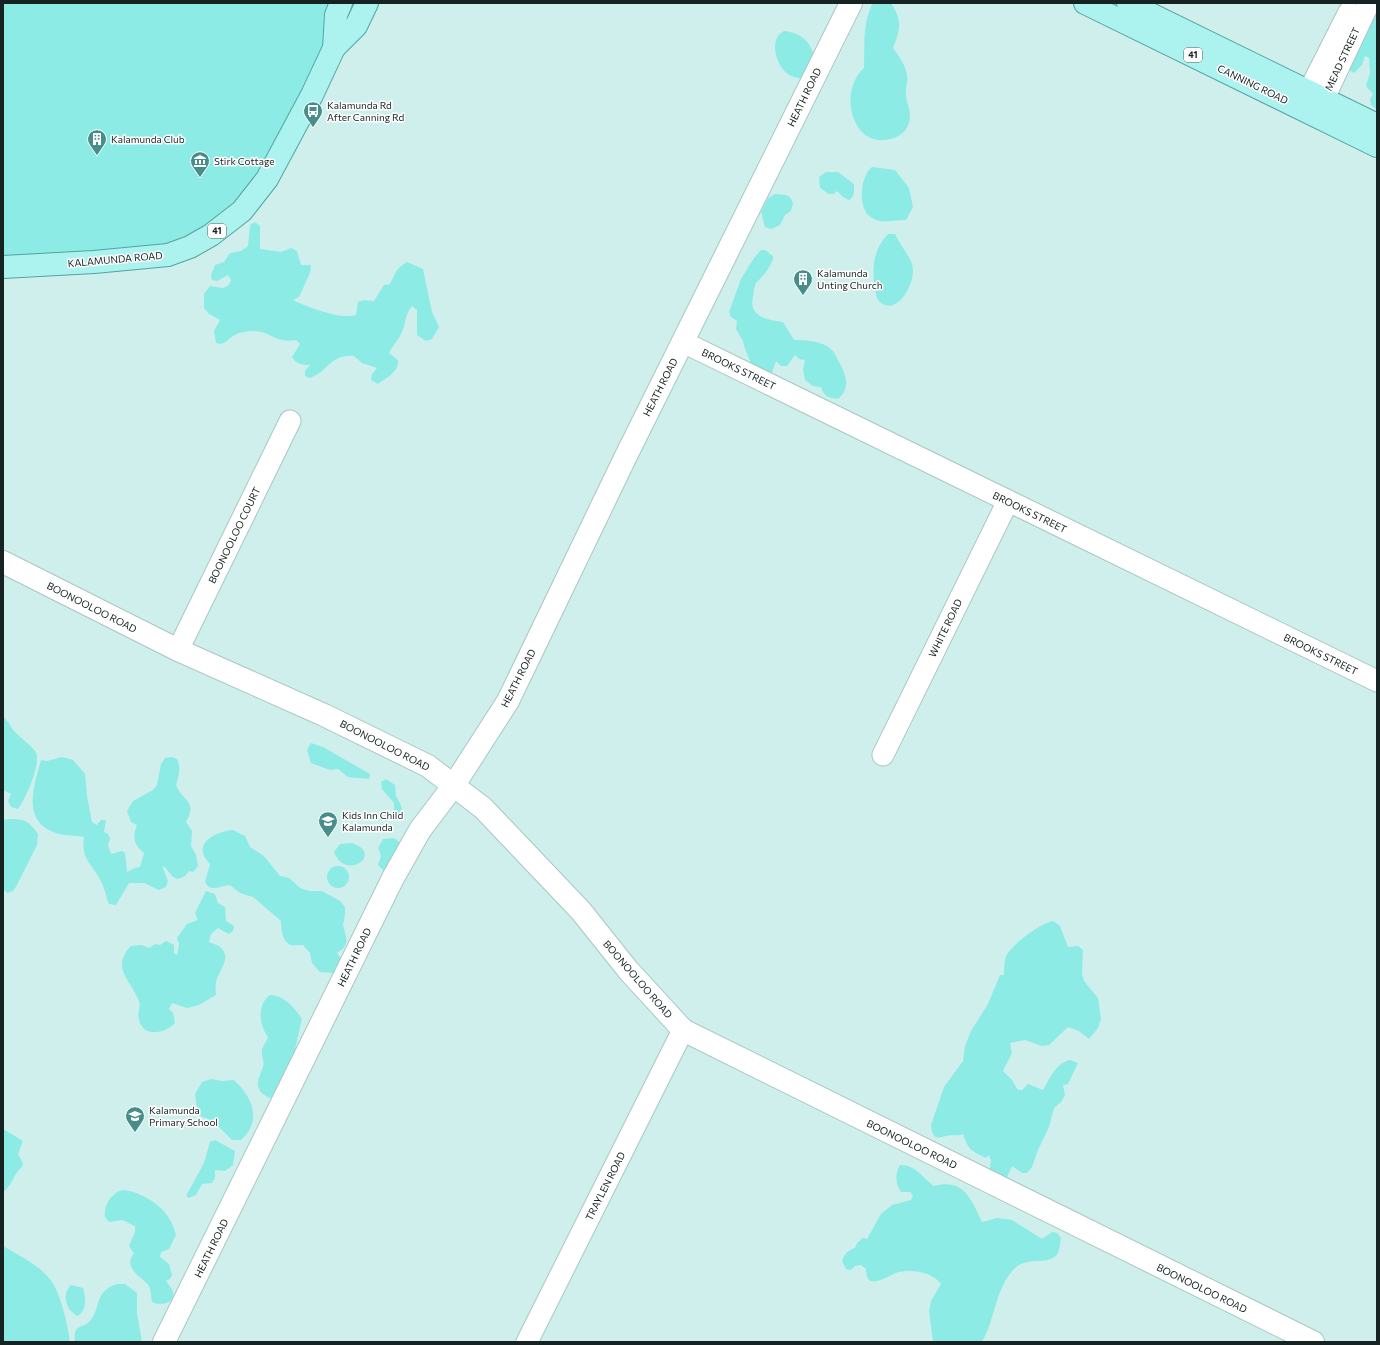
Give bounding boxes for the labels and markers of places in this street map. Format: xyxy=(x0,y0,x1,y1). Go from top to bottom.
place label: Kalamunda Rd After Canning Rd xyxy=(327,99,404,123)
bus stop icon: Kalamunda Rd After Canning Rd xyxy=(302,100,324,128)
building icon: Kalamunda Club xyxy=(86,128,108,156)
place label: Kalamunda Club xyxy=(111,133,185,145)
museum icon: Stirk Cottage xyxy=(189,150,211,178)
place label: Stirk Cottage xyxy=(214,155,275,167)
place label: Kalamunda Unting Church xyxy=(817,267,882,291)
building icon: Kalamunda Unting Church xyxy=(792,268,814,296)
place label: Kids Inn Child Kalamunda xyxy=(342,809,403,833)
school or university icon: Kids Inn Child Kalamunda xyxy=(317,810,339,838)
place label: Kalamunda Primary School xyxy=(149,1104,218,1128)
school or university icon: Kalamunda Primary School xyxy=(124,1105,146,1133)

